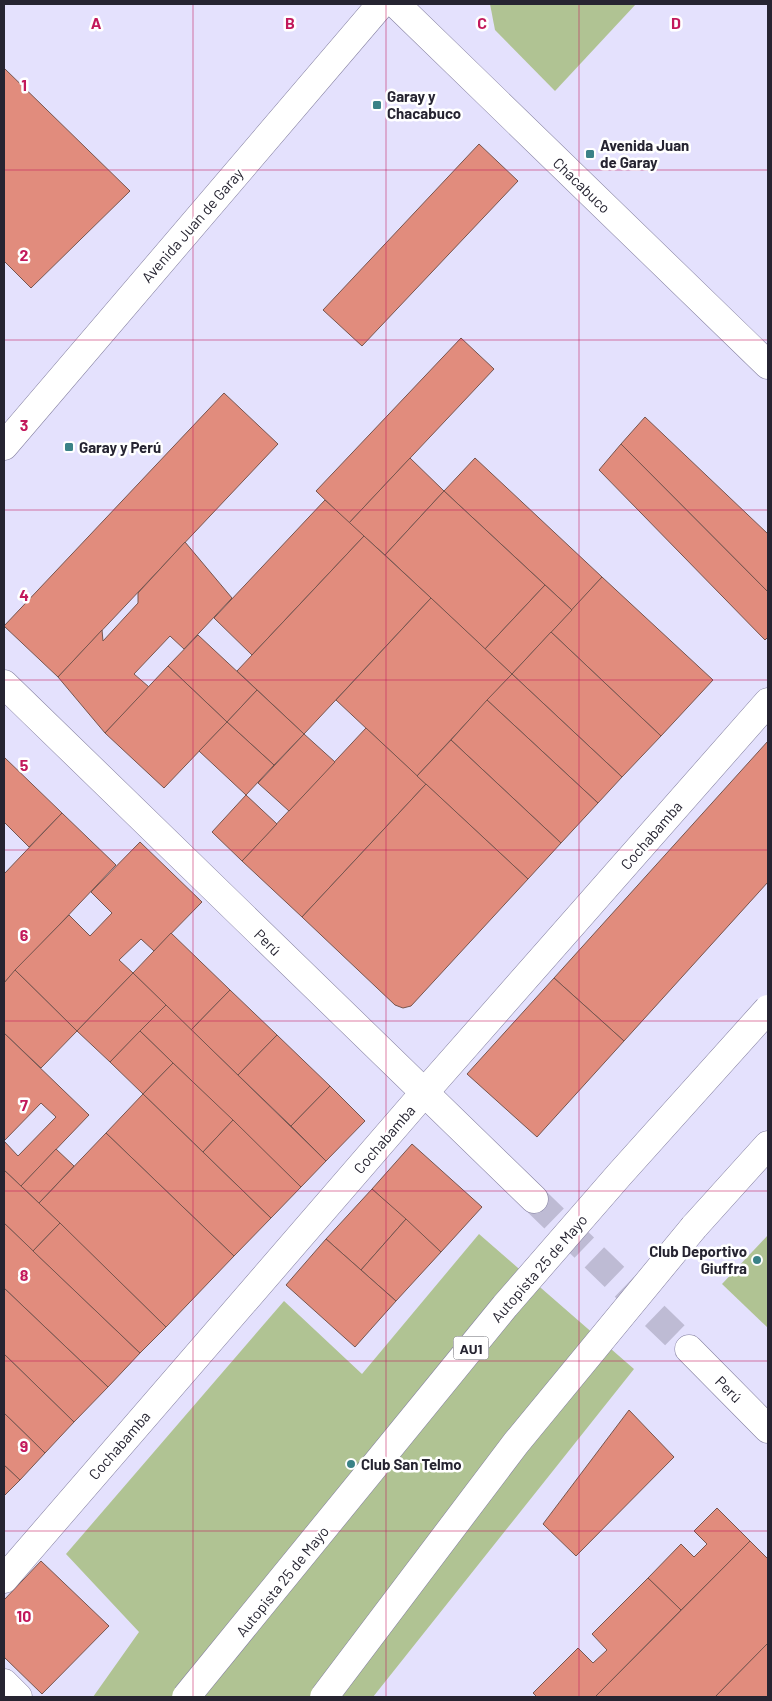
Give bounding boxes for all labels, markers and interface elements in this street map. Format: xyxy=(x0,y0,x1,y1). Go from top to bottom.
text: A xyxy=(91,13,102,32)
text: B xyxy=(285,13,295,32)
text: C xyxy=(477,13,487,32)
text: D xyxy=(671,13,681,32)
text: 1 xyxy=(21,75,27,94)
place label: Garay y Chacabuco xyxy=(387,87,461,122)
marker: Garay y Chacabuco xyxy=(371,99,383,111)
place label: Avenida Juan de Garay xyxy=(600,136,689,171)
marker: Avenida Juan de Garay xyxy=(584,148,596,160)
street label: Chacabuco xyxy=(550,153,614,217)
street label: Avenida Juan de Garay xyxy=(137,164,247,286)
text: 2 xyxy=(20,245,29,264)
text: 3 xyxy=(20,415,28,434)
place label: Garay y Perú xyxy=(79,438,161,456)
marker: Garay y Perú xyxy=(63,441,75,453)
text: 4 xyxy=(19,585,29,604)
text: 5 xyxy=(20,755,29,774)
street label: Cochabamba xyxy=(616,797,686,873)
text: 6 xyxy=(20,925,29,944)
street label: Perú xyxy=(251,925,285,959)
text: 7 xyxy=(20,1095,28,1114)
street label: Cochabamba xyxy=(349,1101,419,1177)
street label: Autopista 25 de Mayo xyxy=(487,1210,591,1326)
place label: Club Deportivo Giuffra xyxy=(649,1242,747,1277)
marker: Club Deportivo Giuffra xyxy=(751,1254,763,1266)
text: 8 xyxy=(20,1265,29,1284)
road number: AU1 xyxy=(454,1336,488,1360)
street label: Perú xyxy=(712,1372,746,1406)
street label: Cochabamba xyxy=(84,1407,154,1483)
text: 9 xyxy=(20,1436,28,1455)
place label: Club San Telmo xyxy=(361,1455,462,1473)
marker: Club San Telmo xyxy=(345,1458,357,1470)
street label: Autopista 25 de Mayo xyxy=(232,1522,332,1640)
text: 10 xyxy=(17,1606,31,1625)

